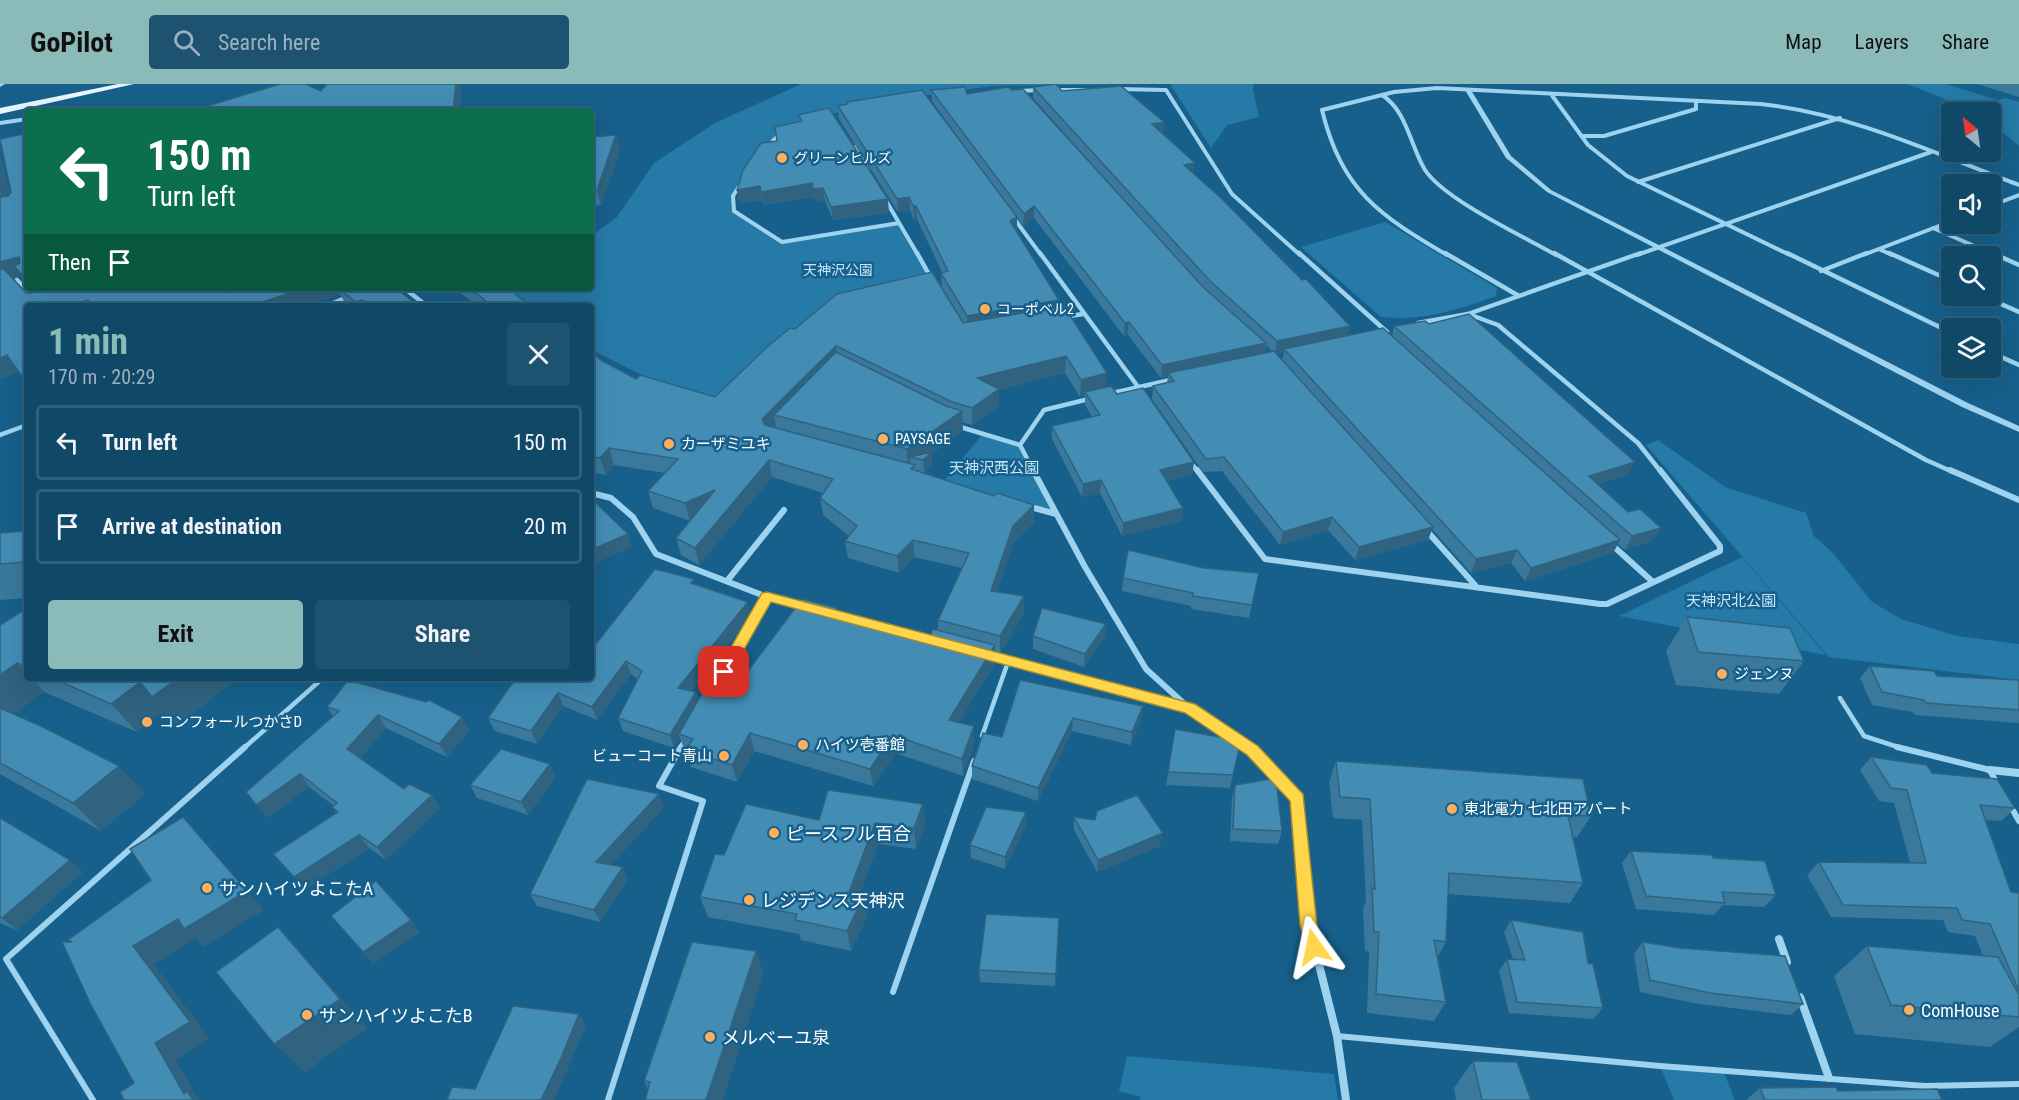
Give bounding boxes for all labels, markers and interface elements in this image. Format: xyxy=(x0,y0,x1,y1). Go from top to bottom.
search box xyxy=(149,15,569,69)
text: GoPilot xyxy=(30,26,113,59)
icon: search xyxy=(170,26,203,59)
text: Search here xyxy=(218,30,320,55)
text: Map xyxy=(1785,30,1822,54)
text: Layers xyxy=(1855,30,1909,54)
text: Share xyxy=(1942,30,1989,54)
north arrow xyxy=(1941,102,2001,162)
map controls xyxy=(1941,102,2001,378)
text: 150 m xyxy=(147,131,252,180)
icon: left xyxy=(48,132,126,210)
place label: グリーンヒルズ xyxy=(794,150,891,166)
marker: グリーンヒルズ xyxy=(775,151,789,165)
button: sound xyxy=(1941,174,2001,234)
text: Turn left xyxy=(147,181,236,213)
icon: arrive xyxy=(103,246,136,279)
button: search xyxy=(1941,246,2001,306)
text: Then xyxy=(48,250,91,275)
park label: 天神沢公園 xyxy=(803,262,873,278)
place label: コーポベル2 xyxy=(997,301,1074,317)
marker: コーポベル2 xyxy=(978,302,992,316)
button: layers xyxy=(1941,318,2001,378)
text: 1 min xyxy=(48,321,128,363)
button: close xyxy=(507,323,570,386)
text: 170 m · 20:29 xyxy=(48,365,155,389)
icon: left xyxy=(51,426,84,459)
text: Turn left xyxy=(102,430,177,455)
text: 150 m xyxy=(513,430,567,455)
place label: PAYSAGE xyxy=(895,430,951,448)
marker: PAYSAGE xyxy=(876,432,890,446)
place label: カーザミユキ xyxy=(681,435,771,453)
marker: カーザミユキ xyxy=(662,437,676,451)
park label: 天神沢西公園 xyxy=(949,459,1039,477)
icon: arrive xyxy=(51,510,84,543)
text: Arrive at destination xyxy=(102,514,282,539)
text: 20 m xyxy=(524,514,567,539)
park label: 天神沢北公園 xyxy=(1686,592,1776,610)
button: Exit xyxy=(48,600,303,669)
button: Share xyxy=(315,600,570,669)
pin xyxy=(698,646,749,697)
icon: arrive xyxy=(707,655,740,688)
place label: ジェンヌ xyxy=(1734,665,1794,683)
marker: ジェンヌ xyxy=(1715,667,1729,681)
place label: コンフォールつかさD xyxy=(159,713,302,731)
marker: コンフォールつかさD xyxy=(140,715,154,729)
place label: ハイツ壱番館 xyxy=(815,736,905,754)
marker: ハイツ壱番館 xyxy=(796,738,810,752)
place label: ビューコート青山 xyxy=(592,747,712,765)
marker: ビューコート青山 xyxy=(717,749,731,763)
place label: 東北電力 七北田アパート xyxy=(1464,800,1632,818)
marker: 東北電力 七北田アパート xyxy=(1445,802,1459,816)
place label: ピースフル百合 xyxy=(786,823,911,844)
marker: ピースフル百合 xyxy=(767,826,781,840)
place label: サンハイツよこたA xyxy=(219,878,374,899)
marker: サンハイツよこたA xyxy=(200,881,214,895)
place label: レジデンス天神沢 xyxy=(761,890,905,911)
marker: レジデンス天神沢 xyxy=(742,893,756,907)
position arrow xyxy=(1282,915,1346,979)
place label: ComHouse xyxy=(1921,1000,1999,1021)
marker: ComHouse xyxy=(1902,1003,1916,1017)
place label: サンハイツよこたB xyxy=(319,1005,472,1026)
marker: サンハイツよこたB xyxy=(300,1008,314,1022)
place label: メルベーユ泉 xyxy=(722,1027,830,1048)
marker: メルベーユ泉 xyxy=(703,1030,717,1044)

